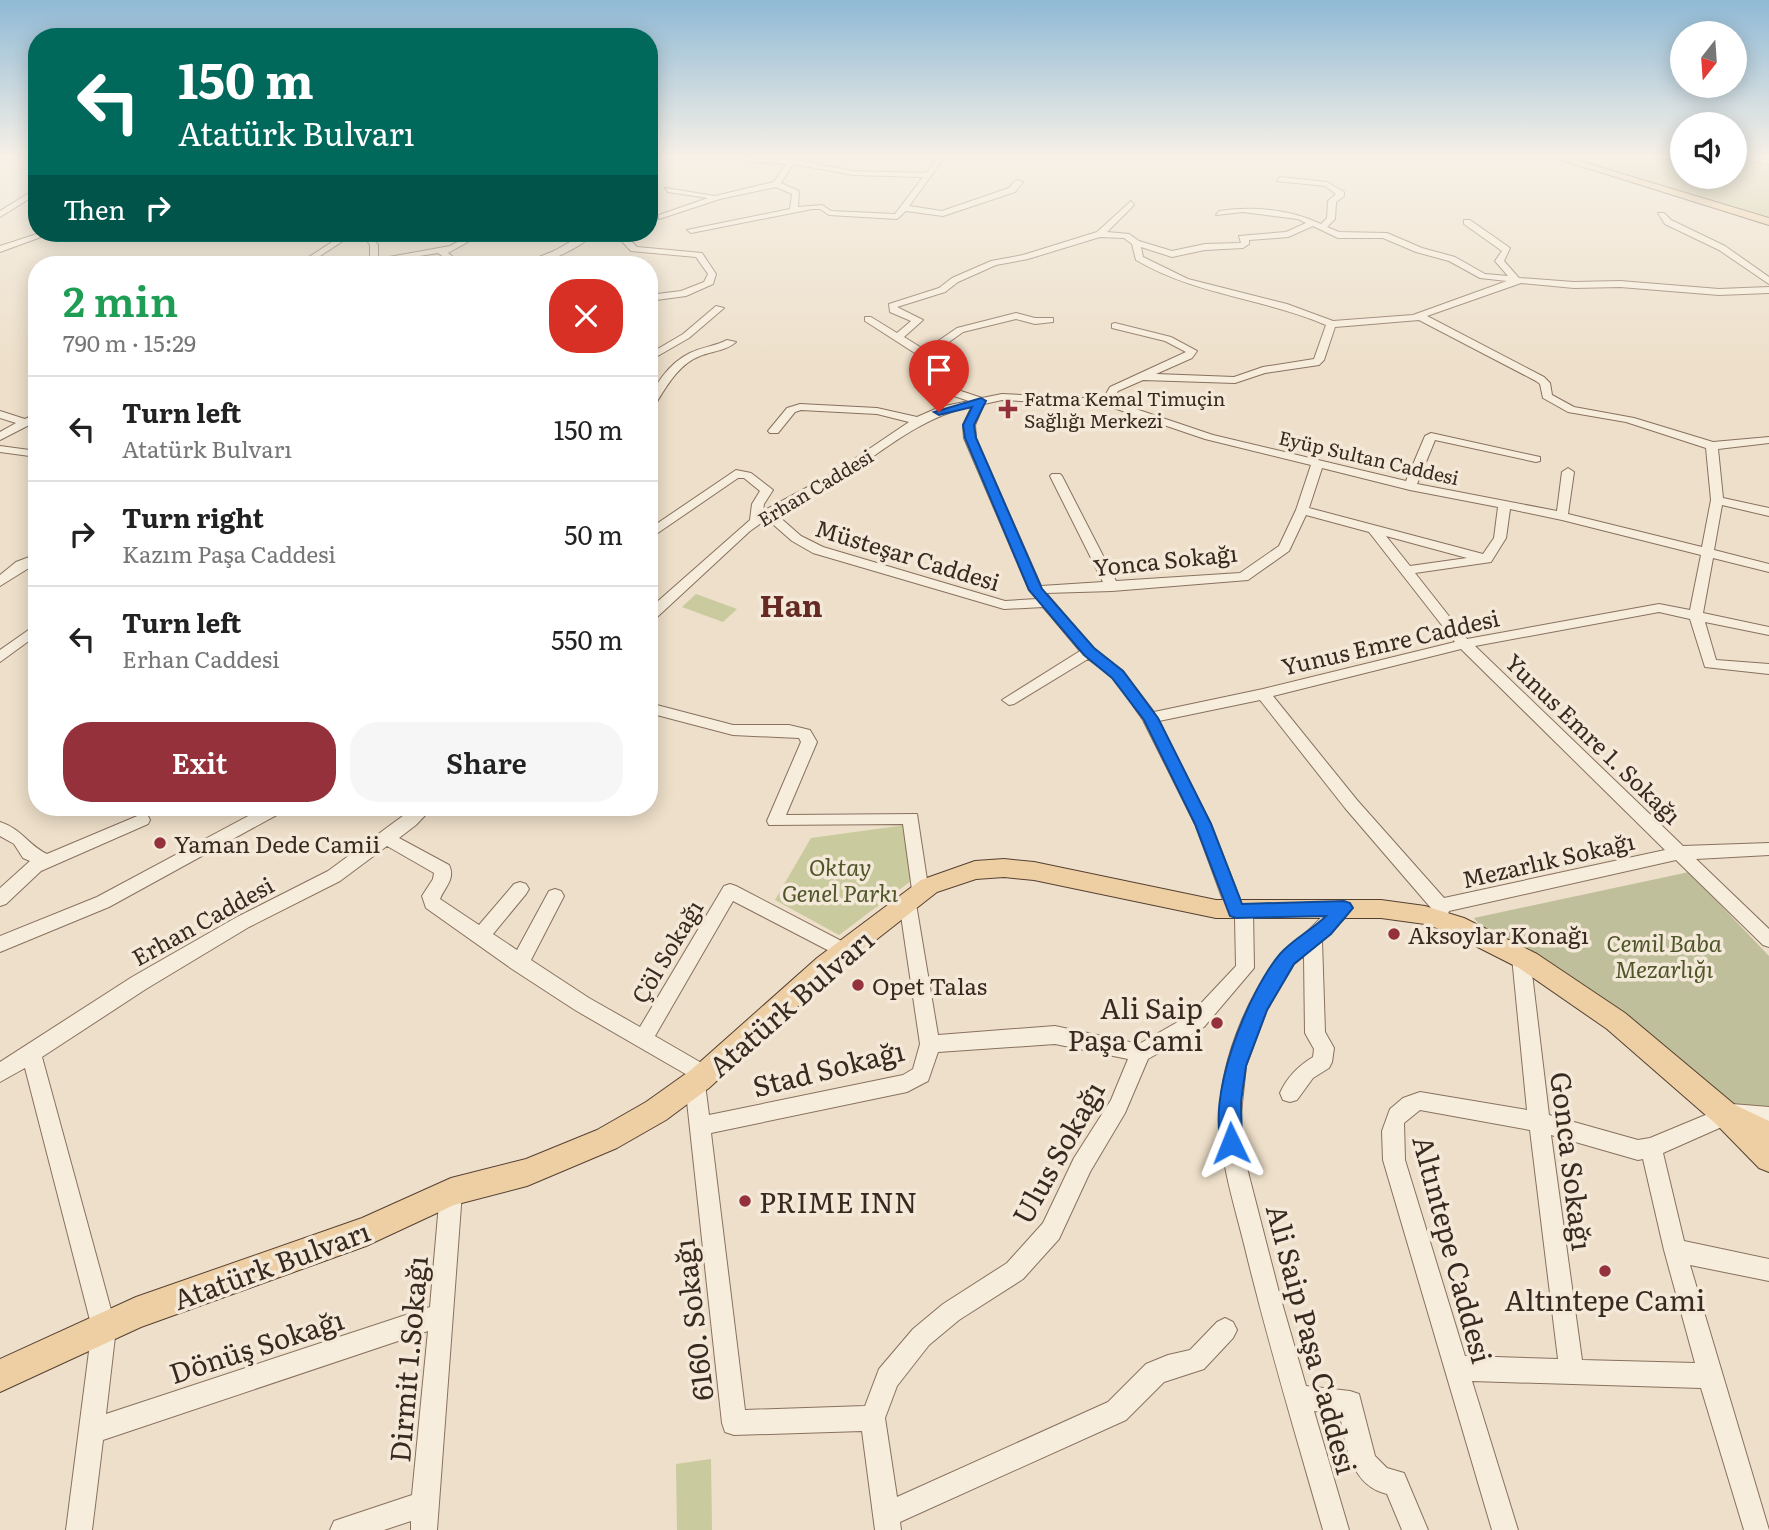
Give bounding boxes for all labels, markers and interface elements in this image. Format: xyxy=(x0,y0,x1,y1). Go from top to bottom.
north arrow xyxy=(1670,21,1746,98)
map controls xyxy=(1670,21,1747,189)
text: 150 m xyxy=(178,41,314,114)
icon: left xyxy=(63,56,154,147)
text: Atatürk Bulvarı xyxy=(178,108,415,156)
button: sound xyxy=(1670,112,1747,189)
text: Then xyxy=(63,189,125,228)
icon: right xyxy=(139,189,177,227)
text: 2 min xyxy=(63,268,178,330)
button: close xyxy=(549,279,623,353)
text: 790 m · 15:29 xyxy=(63,325,196,359)
pin xyxy=(909,340,969,412)
icon: arrive xyxy=(920,351,958,389)
place label: Fatma Kemal Timuçin Sağlığı Merkezi xyxy=(1024,384,1225,434)
text: Turn left xyxy=(122,392,241,431)
marker: Fatma Kemal Timuçin Sağlığı Merkezi xyxy=(998,399,1018,419)
text: 150 m xyxy=(554,409,623,448)
icon: left xyxy=(63,410,101,448)
street label: Eyüp Sultan Caddesi xyxy=(1276,423,1462,491)
text: Atatürk Bulvarı xyxy=(122,431,292,465)
street label: Erhan Caddesi xyxy=(752,441,878,533)
text: Turn right xyxy=(122,497,264,536)
street label: Müsteşar Caddesi xyxy=(812,510,1005,598)
text: 50 m xyxy=(564,514,623,553)
icon: right xyxy=(63,515,101,553)
street label: Yonca Sokağı xyxy=(1091,534,1239,583)
text: Kazım Paşa Caddesi xyxy=(122,536,336,570)
district label: Han xyxy=(759,582,823,626)
street label: Yunus Emre Caddesi xyxy=(1278,599,1503,683)
text: Turn left xyxy=(122,602,241,641)
text: 550 m xyxy=(551,619,623,658)
icon: left xyxy=(63,620,101,658)
text: Erhan Caddesi xyxy=(122,641,280,675)
street label: Yunus Emre 1. Sokağı xyxy=(1498,645,1690,831)
button: Exit xyxy=(63,722,336,802)
button: Share xyxy=(350,722,623,802)
street label: Mezarlık Sokağı xyxy=(1459,823,1638,895)
place label: Yaman Dede Camii xyxy=(174,826,381,860)
marker: Yaman Dede Camii xyxy=(152,835,168,851)
park label: Oktay Genel Parkı xyxy=(782,849,898,909)
street label: Erhan Caddesi xyxy=(125,867,280,973)
street label: Çöl Sokağı xyxy=(622,893,710,1009)
place label: Aksoylar Konağı xyxy=(1408,917,1589,951)
street label: Atatürk Bulvarı xyxy=(698,918,882,1086)
park label: Cemil Baba Mezarlığı xyxy=(1606,925,1722,985)
marker: Aksoylar Konağı xyxy=(1386,926,1402,942)
place label: Opet Talas xyxy=(872,968,987,1002)
marker: Opet Talas xyxy=(850,977,866,993)
place label: Ali Saip Paşa Cami xyxy=(1067,986,1203,1060)
marker: Ali Saip Paşa Cami xyxy=(1209,1015,1225,1031)
street label: Stad Sokağı xyxy=(748,1028,908,1106)
street label: Gonca Sokağı xyxy=(1541,1069,1605,1253)
street label: Ulus Sokağı xyxy=(1000,1073,1114,1231)
position arrow xyxy=(1194,1106,1268,1180)
street label: Altıntepe Caddesi xyxy=(1403,1130,1505,1368)
place label: PRIME INN xyxy=(759,1180,917,1222)
marker: PRIME INN xyxy=(737,1193,753,1209)
street label: Ali Saip Paşa Caddesi xyxy=(1257,1199,1369,1479)
street label: Atatürk Bulvarı xyxy=(167,1209,375,1319)
street label: 6160. Sokağı xyxy=(661,1237,723,1403)
street label: Dirmit 1.Sokağı xyxy=(377,1254,437,1464)
marker: Altıntepe Cami xyxy=(1597,1263,1613,1279)
place label: Altıntepe Cami xyxy=(1505,1278,1705,1320)
street label: Dönüş Sokağı xyxy=(163,1297,349,1393)

